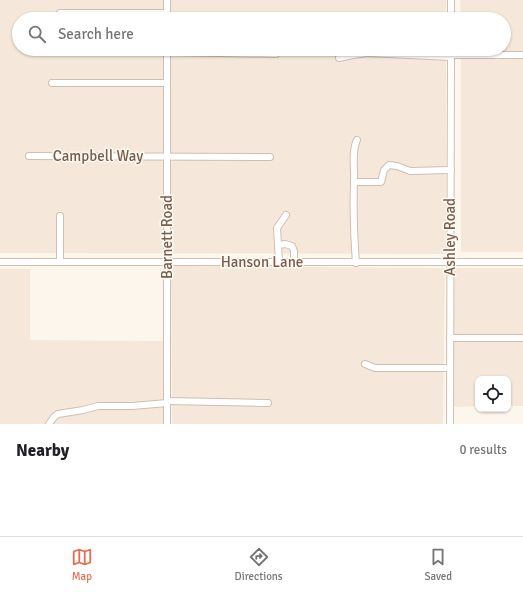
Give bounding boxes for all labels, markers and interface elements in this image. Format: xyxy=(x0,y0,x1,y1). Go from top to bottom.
search box xyxy=(12,12,511,56)
icon: search xyxy=(26,23,48,45)
text: Search here xyxy=(58,25,134,43)
street label: Campbell Way xyxy=(53,147,143,165)
street label: Barnett Road xyxy=(158,195,176,279)
street label: Ashley Road xyxy=(441,198,459,276)
street label: Hanson Lane xyxy=(221,253,303,271)
map controls xyxy=(475,376,511,412)
button: locate xyxy=(475,376,511,412)
text: Nearby xyxy=(16,440,69,461)
text: 0 results xyxy=(459,442,507,458)
tab: Map xyxy=(71,546,93,583)
tab: Directions xyxy=(235,546,283,583)
tab: Saved xyxy=(424,546,452,583)

